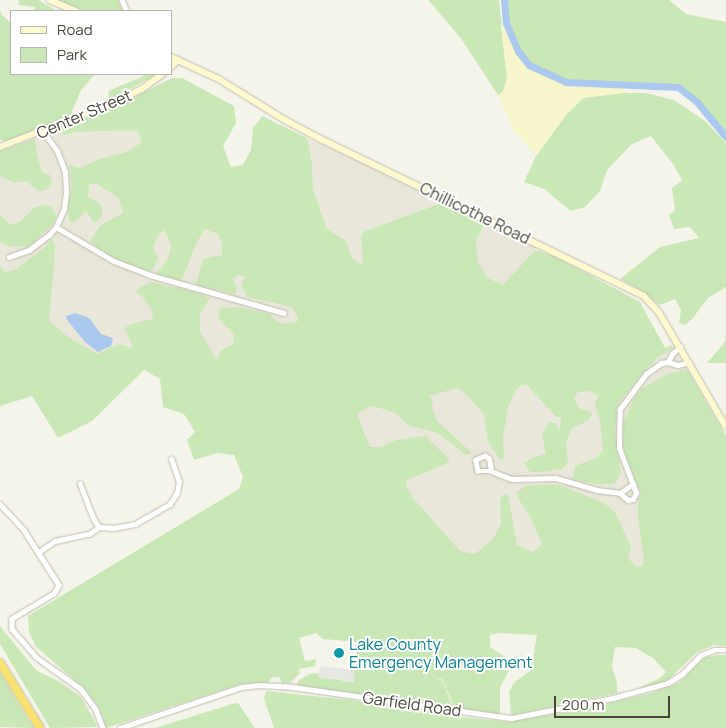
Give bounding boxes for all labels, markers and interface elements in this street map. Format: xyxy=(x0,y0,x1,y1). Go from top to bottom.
legend xyxy=(10,10,172,75)
text: Road xyxy=(57,19,93,40)
text: Park xyxy=(57,44,87,65)
street label: Center Street xyxy=(34,85,134,143)
street label: Chillicothe Road xyxy=(417,178,533,248)
place label: Lake County Emergency Management xyxy=(349,634,532,672)
marker: Lake County Emergency Management xyxy=(333,647,345,659)
scale bar xyxy=(556,686,672,718)
street label: Garfield Road xyxy=(362,688,462,720)
text: 200 m xyxy=(562,694,605,715)

